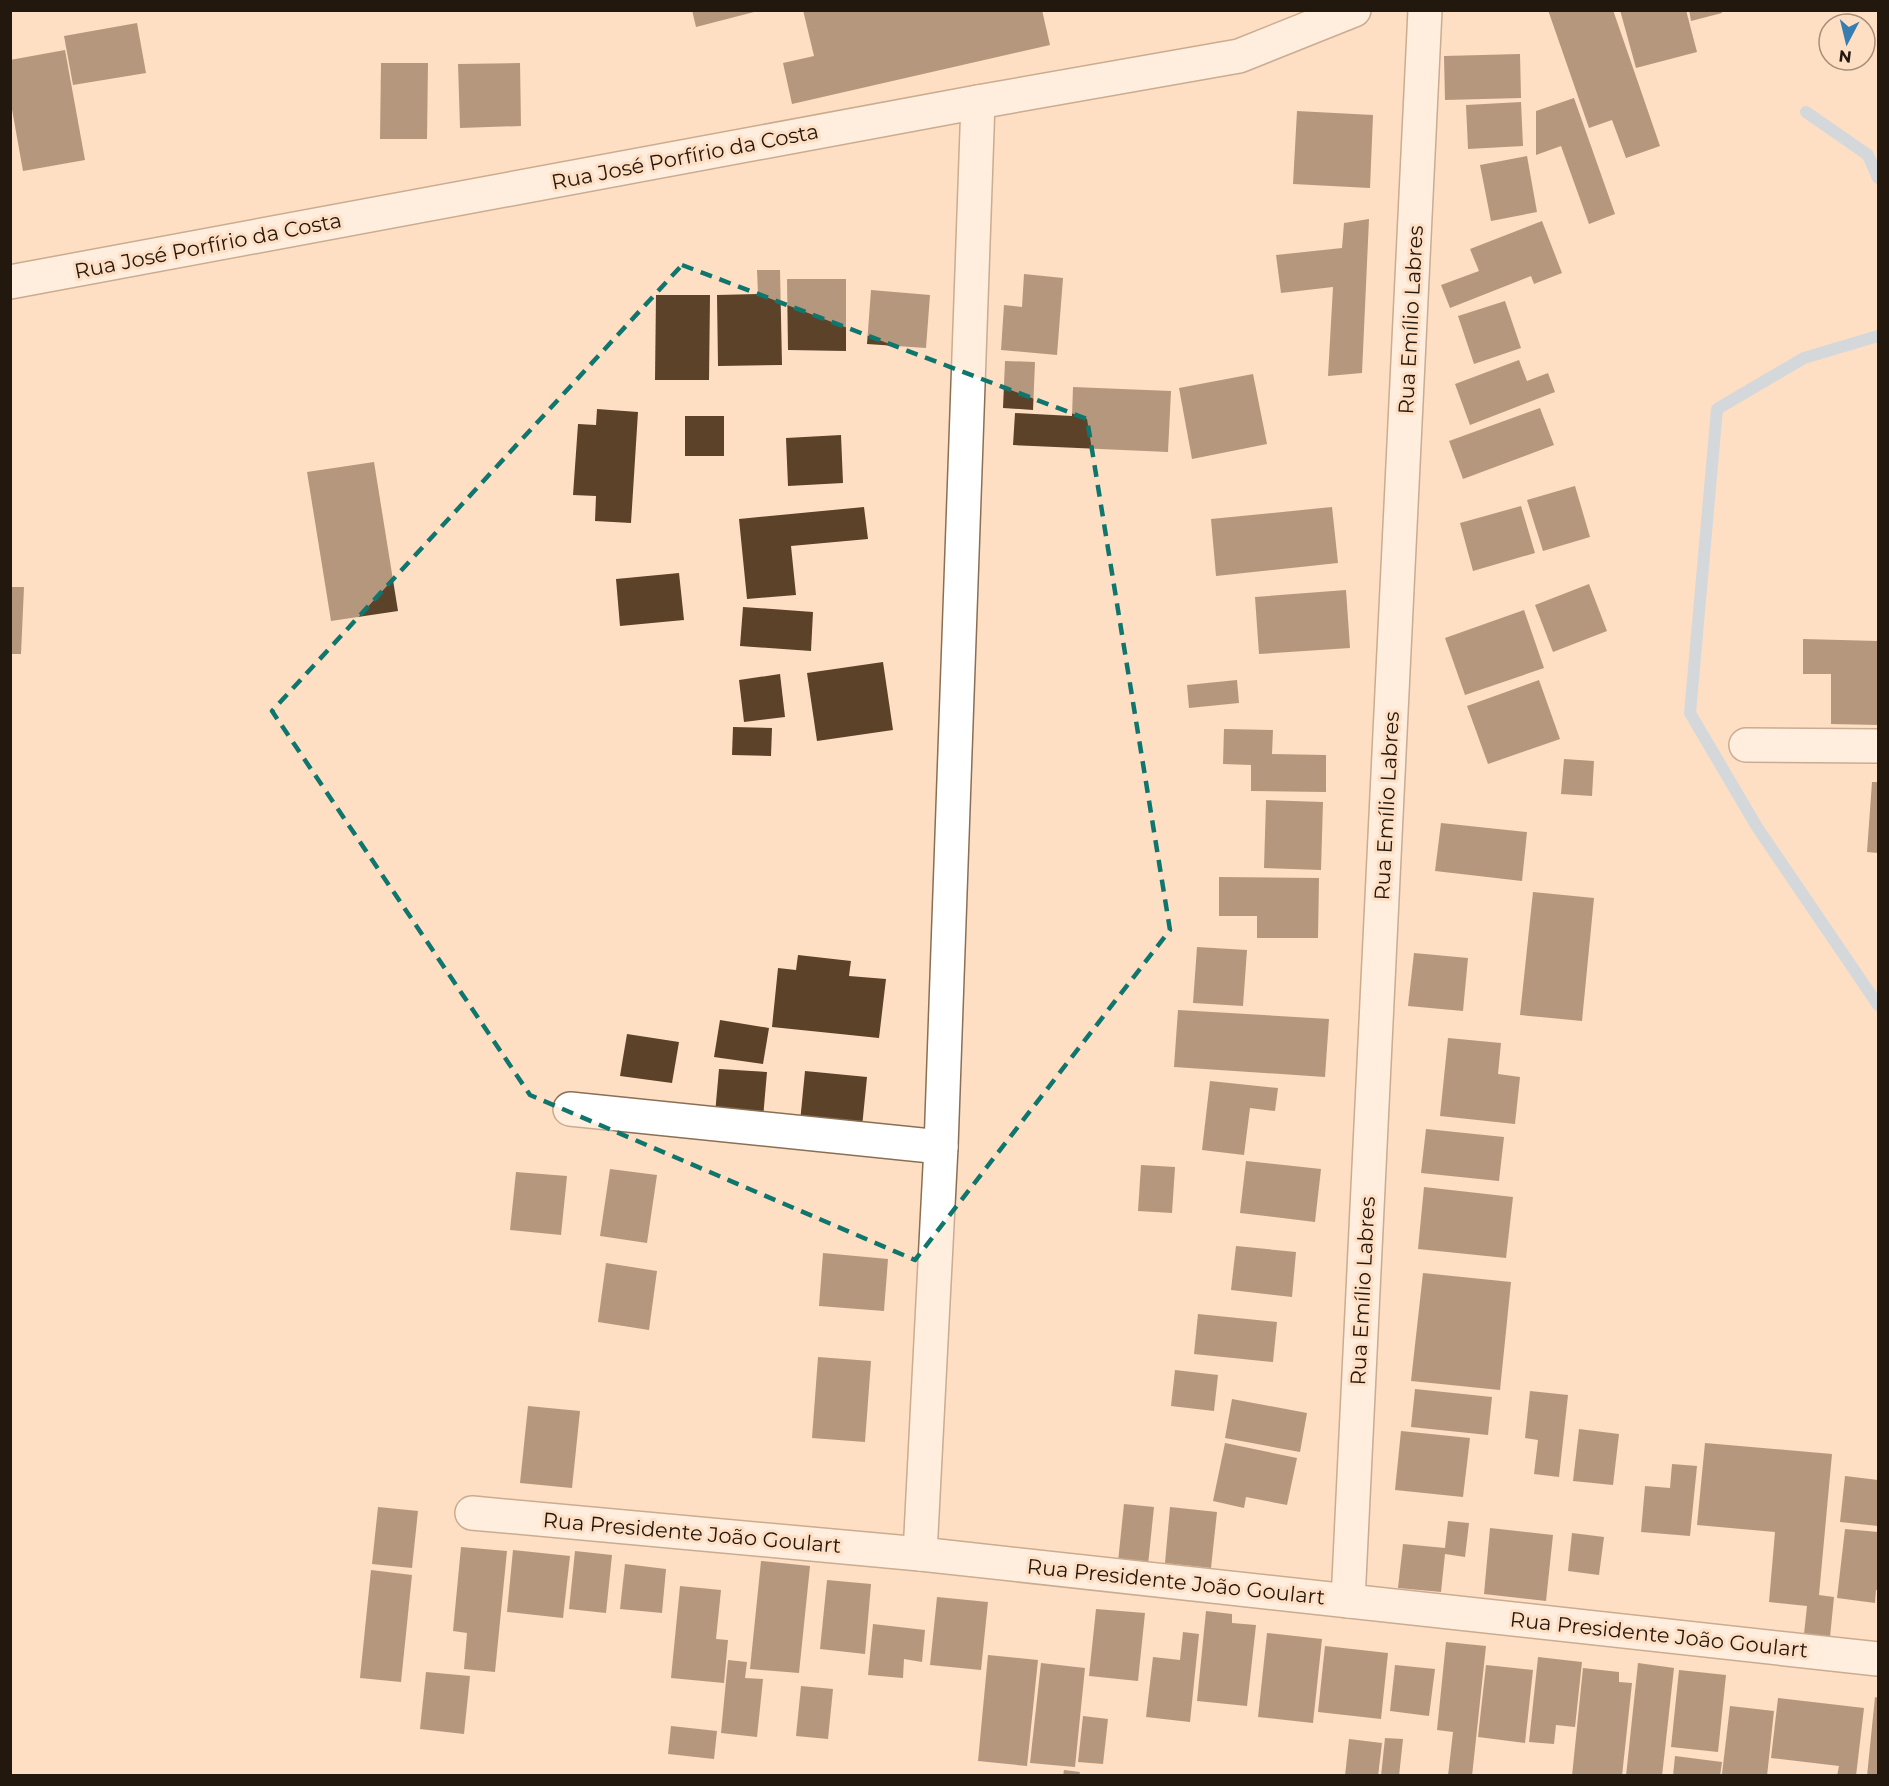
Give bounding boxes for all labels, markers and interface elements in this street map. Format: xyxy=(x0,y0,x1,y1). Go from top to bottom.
north arrow xyxy=(1817,12,1877,72)
text: N xyxy=(1838,46,1853,67)
street label: Rua José Porfírio da Costa xyxy=(549,118,821,195)
street label: Rua José Porfírio da Costa xyxy=(72,207,344,284)
street label: Rua Emílio Labres xyxy=(1393,225,1428,415)
street label: Rua Emílio Labres xyxy=(1369,711,1404,901)
street label: Rua Emílio Labres xyxy=(1345,1196,1380,1386)
street label: Rua Presidente João Goulart xyxy=(542,1507,842,1558)
street label: Rua Presidente João Goulart xyxy=(1026,1553,1326,1610)
street label: Rua Presidente João Goulart xyxy=(1509,1606,1809,1663)

